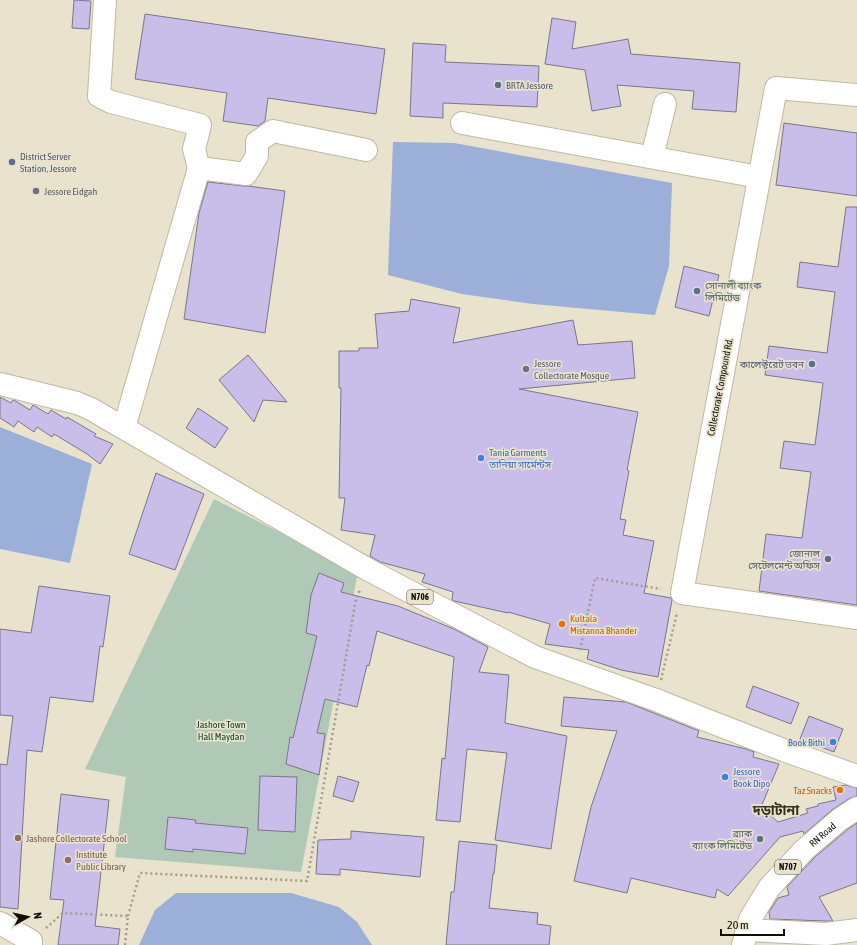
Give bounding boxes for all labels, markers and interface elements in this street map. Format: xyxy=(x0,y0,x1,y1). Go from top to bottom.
marker: BRTA Jessore xyxy=(493,80,503,90)
place label: BRTA Jessore xyxy=(506,80,553,91)
place label: District Server Station, Jessore xyxy=(20,151,77,174)
marker: District Server Station, Jessore xyxy=(7,157,17,167)
marker: Jessore Eidgah xyxy=(31,186,41,196)
place label: Jessore Eidgah xyxy=(44,186,97,197)
place label: সোনালী ব্যাংক লিমিটেড xyxy=(704,280,762,303)
marker: সোনালী ব্যাংক লিমিটেড xyxy=(692,286,702,296)
street label: Collectorate Compound Rd. xyxy=(705,337,735,437)
place label: Jessore Collectorate Mosque xyxy=(534,358,610,381)
place label: কালেক্টরেট ভবন xyxy=(739,359,805,370)
marker: কালেক্টরেট ভবন xyxy=(807,359,817,369)
marker: Jessore Collectorate Mosque xyxy=(521,364,531,374)
place label: Tania Garments তানিয়া গার্মেন্টস xyxy=(488,447,552,470)
marker: Tania Garments তানিয়া গার্মেন্টস xyxy=(476,453,486,463)
place label: জোনাল সেটেলমেন্ট অফিস xyxy=(748,548,821,571)
marker: জোনাল সেটেলমেন্ট অফিস xyxy=(823,554,833,564)
road number: N706 xyxy=(407,590,433,604)
place label: Kultala Mistanna Bhander xyxy=(570,613,638,636)
marker: Kultala Mistanna Bhander xyxy=(557,619,567,629)
park label: Jashore Town Hall Maydan xyxy=(197,719,246,742)
place label: Book Bithi xyxy=(788,737,825,748)
marker: Book Bithi xyxy=(828,737,838,747)
place label: Jessore Book Dipo xyxy=(733,766,771,789)
marker: Jessore Book Dipo xyxy=(720,772,730,782)
place label: Taz Snacks xyxy=(793,785,832,796)
marker: Taz Snacks xyxy=(835,785,845,795)
district label: দড়াটানা xyxy=(752,802,800,818)
street label: RN Road xyxy=(807,820,838,849)
place label: ব্র্যাক ব্যাংক লিমিটেড xyxy=(691,828,753,851)
marker: Jashore Collectorate School xyxy=(13,833,23,843)
place label: Jashore Collectorate School xyxy=(26,833,127,844)
marker: ব্র্যাক ব্যাংক লিমিটেড xyxy=(755,834,765,844)
place label: Institute Public Library xyxy=(76,849,126,872)
marker: Institute Public Library xyxy=(63,855,73,865)
road number: N707 xyxy=(775,860,801,874)
north arrow xyxy=(8,897,48,937)
scale bar xyxy=(721,911,784,937)
text: N xyxy=(32,912,44,920)
text: 20 m xyxy=(727,918,749,932)

